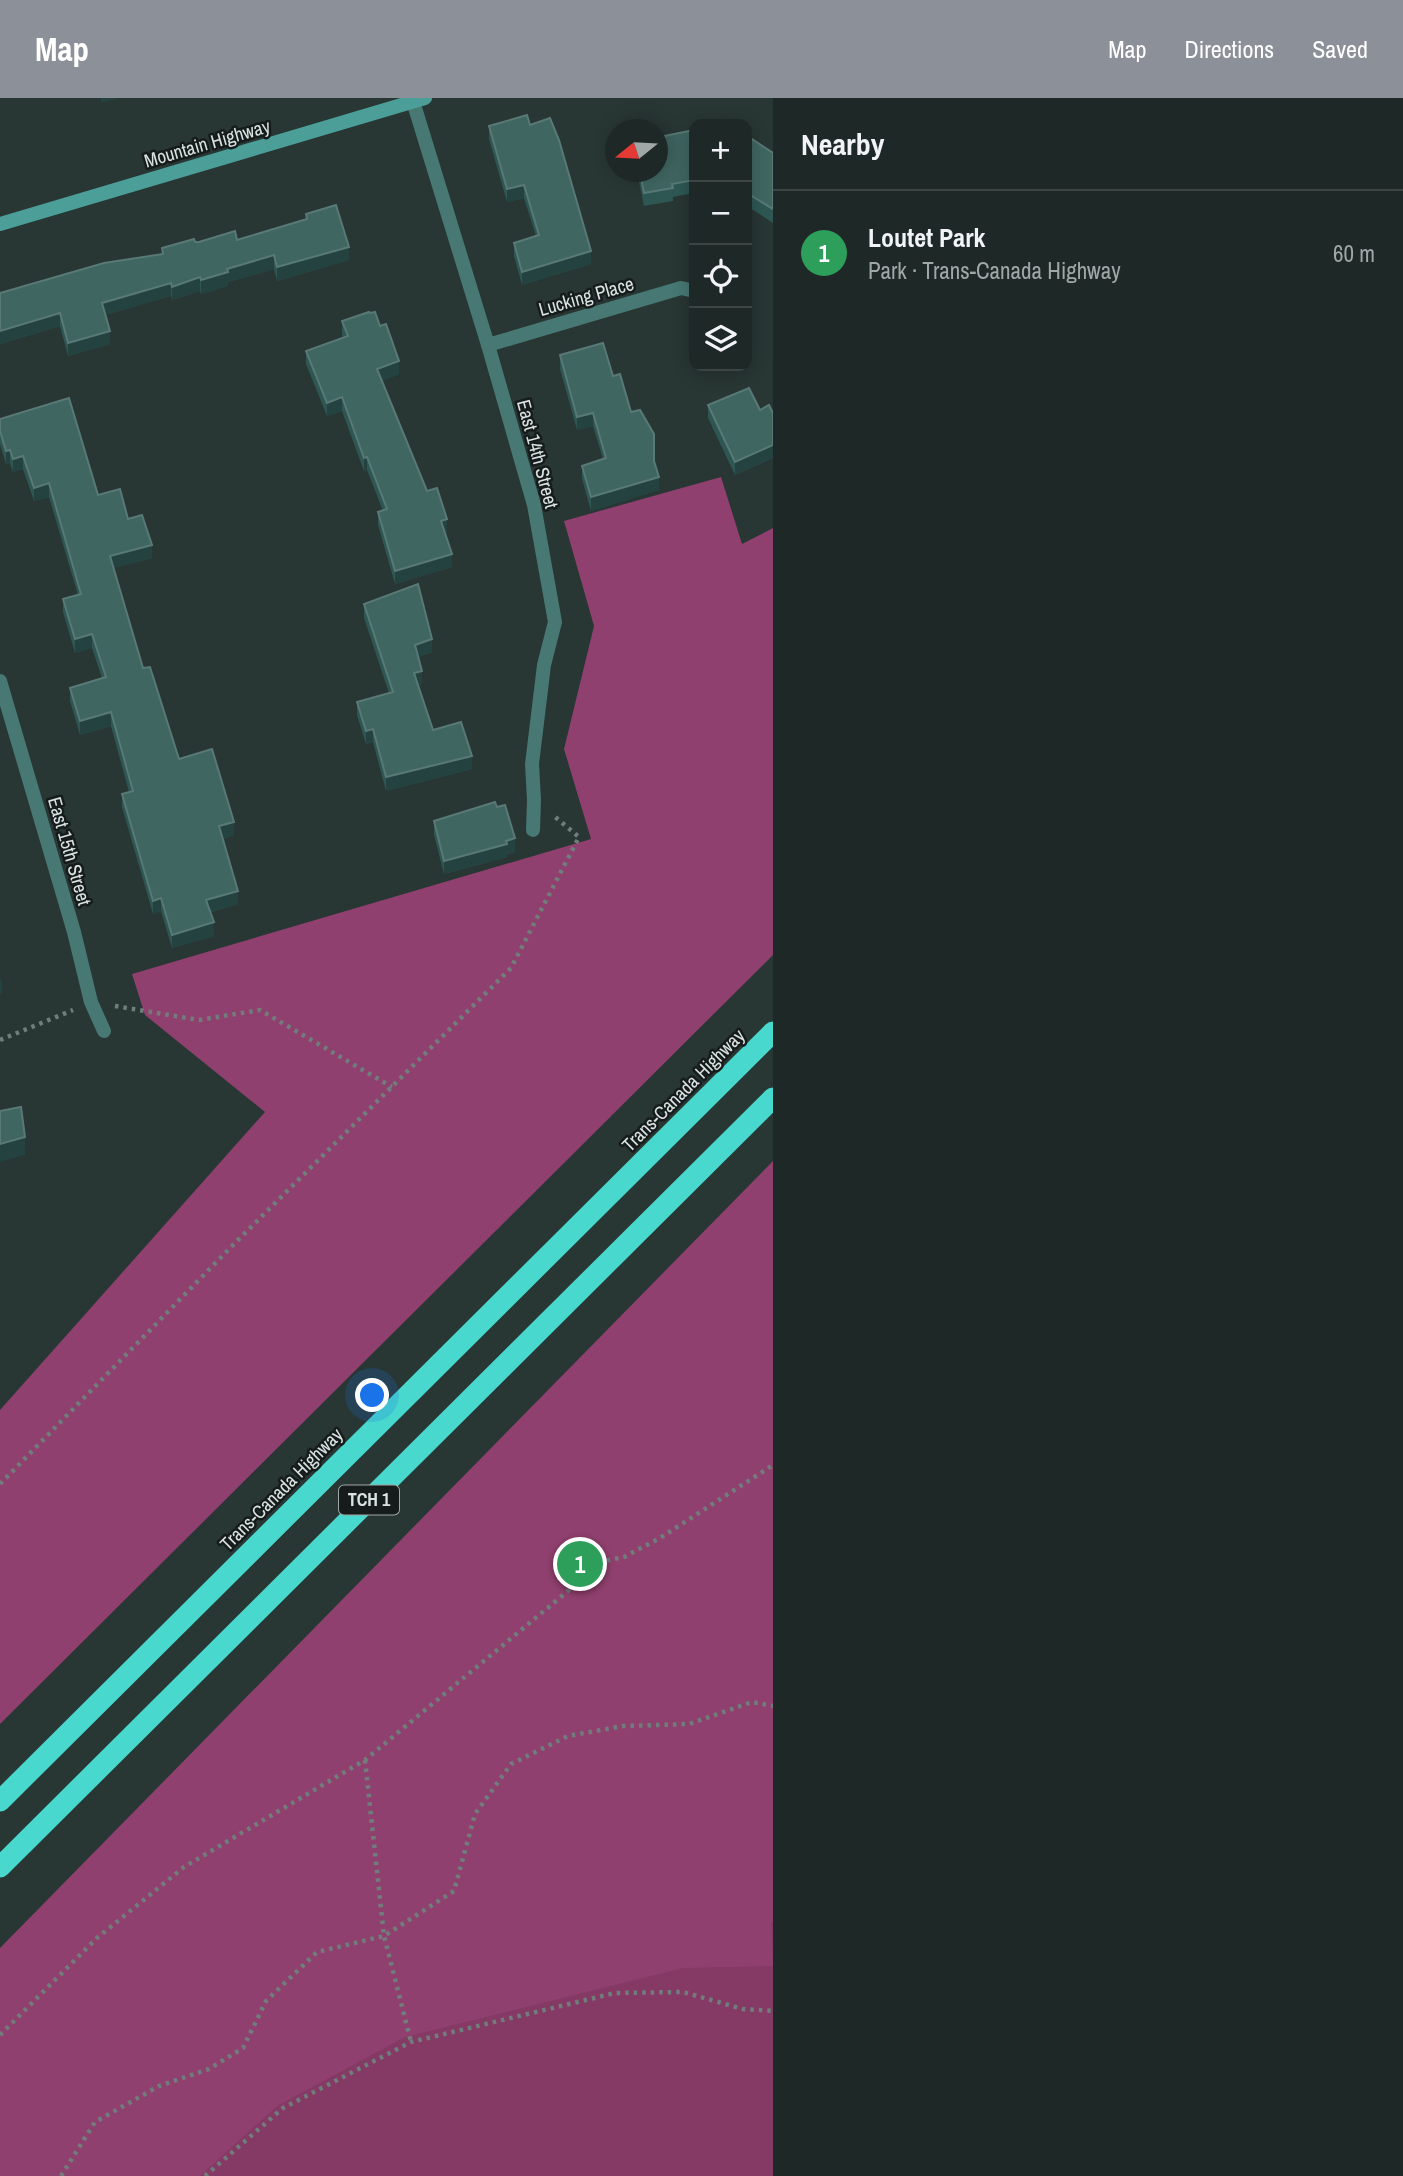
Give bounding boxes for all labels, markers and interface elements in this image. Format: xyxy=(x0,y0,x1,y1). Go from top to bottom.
text: Map xyxy=(35,27,89,71)
text: Map xyxy=(1108,33,1146,65)
text: Directions xyxy=(1184,33,1274,65)
text: Saved xyxy=(1312,33,1368,65)
street label: Mountain Highway xyxy=(141,113,273,173)
north arrow xyxy=(605,119,668,182)
map controls xyxy=(689,119,752,371)
button: + xyxy=(689,119,752,182)
text: Nearby xyxy=(801,124,884,164)
button: − xyxy=(689,182,752,245)
text: Loutet Park xyxy=(868,220,985,255)
text: 1 xyxy=(819,238,829,269)
text: 60 m xyxy=(1333,238,1375,269)
button: locate xyxy=(689,245,752,308)
text: Park · Trans-Canada Highway xyxy=(868,255,1121,286)
street label: Lucking Place xyxy=(535,270,637,322)
button: layers xyxy=(689,308,752,371)
street label: East 14th Street xyxy=(511,397,565,512)
street label: East 15th Street xyxy=(42,794,98,909)
street label: Trans-Canada Highway xyxy=(616,1023,750,1157)
your location xyxy=(355,1378,389,1412)
street label: Trans-Canada Highway xyxy=(214,1422,348,1556)
road number: TCH 1 xyxy=(339,1485,399,1514)
pin: 1 xyxy=(557,1538,603,1590)

